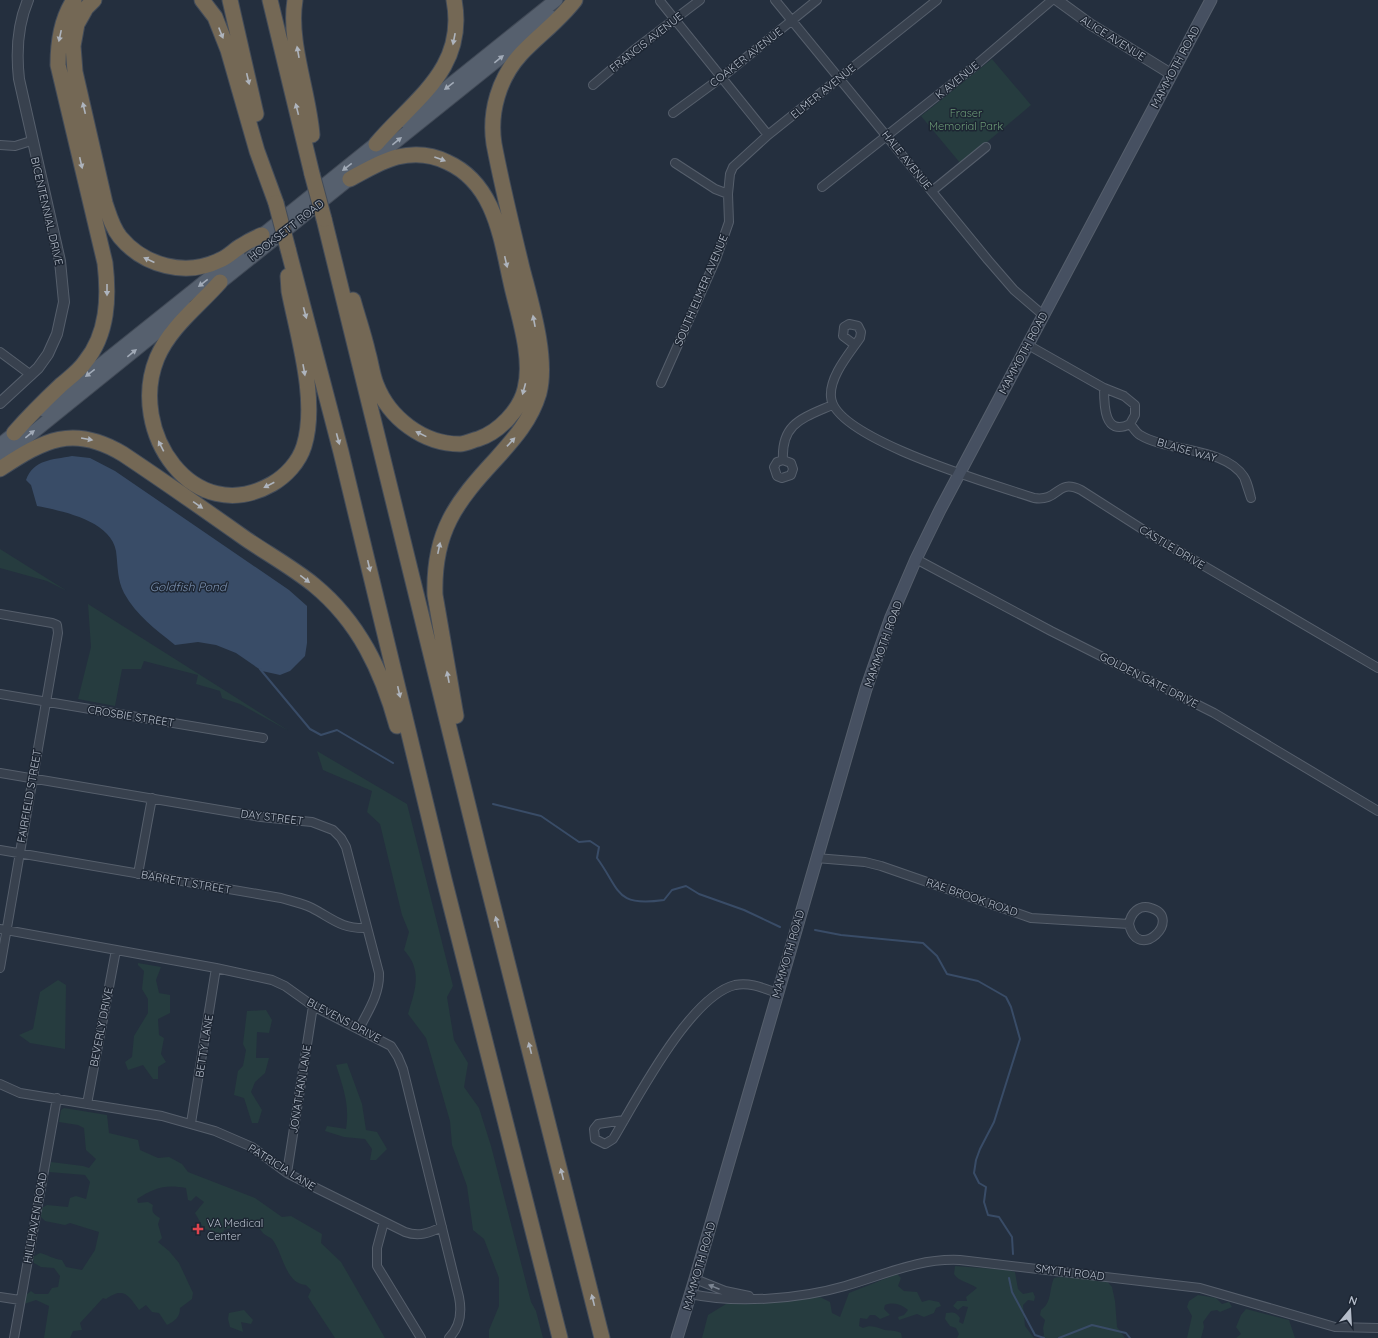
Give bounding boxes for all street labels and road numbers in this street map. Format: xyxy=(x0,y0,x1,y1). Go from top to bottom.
street label: FRANCIS AVENUE xyxy=(606,9,686,75)
street label: ALICE AVENUE xyxy=(1078,12,1148,64)
street label: COAKER AVENUE xyxy=(707,24,785,90)
street label: MAMMOTH ROAD xyxy=(1147,24,1203,110)
street label: K AVENUE xyxy=(932,58,982,102)
street label: ELMER AVENUE xyxy=(788,61,858,121)
street label: HALE AVENUE xyxy=(879,128,935,192)
street label: BICENTENNIAL DRIVE xyxy=(28,156,66,266)
street label: HOOKSETT ROAD xyxy=(246,196,327,264)
street label: SOUTH ELMER AVENUE xyxy=(671,232,731,348)
street label: MAMMOTH ROAD xyxy=(995,310,1051,396)
street label: BLAISE WAY xyxy=(1156,435,1218,465)
street label: CASTLE DRIVE xyxy=(1137,522,1207,572)
street label: MAMMOTH ROAD xyxy=(861,599,905,689)
street label: GOLDEN GATE DRIVE xyxy=(1097,649,1201,711)
street label: CROSBIE STREET xyxy=(87,702,176,730)
street label: FAIRFIELD STREET xyxy=(14,748,44,844)
street label: DAY STREET xyxy=(240,806,304,828)
street label: BARRETT STREET xyxy=(140,867,232,897)
street label: RAE BROOK ROAD xyxy=(924,875,1020,919)
street label: MAMMOTH ROAD xyxy=(769,908,807,1000)
street label: BEVERLY DRIVE xyxy=(86,986,116,1068)
street label: BLEVENS DRIVE xyxy=(305,995,383,1045)
street label: BETTY LANE xyxy=(192,1014,216,1078)
street label: JONATHAN LANE xyxy=(286,1044,314,1134)
street label: PATRICIA LANE xyxy=(246,1141,318,1193)
street label: HILLHAVEN ROAD xyxy=(20,1172,50,1264)
street label: MAMMOTH ROAD xyxy=(680,1220,718,1312)
street label: SMYTH ROAD xyxy=(1035,1261,1106,1283)

